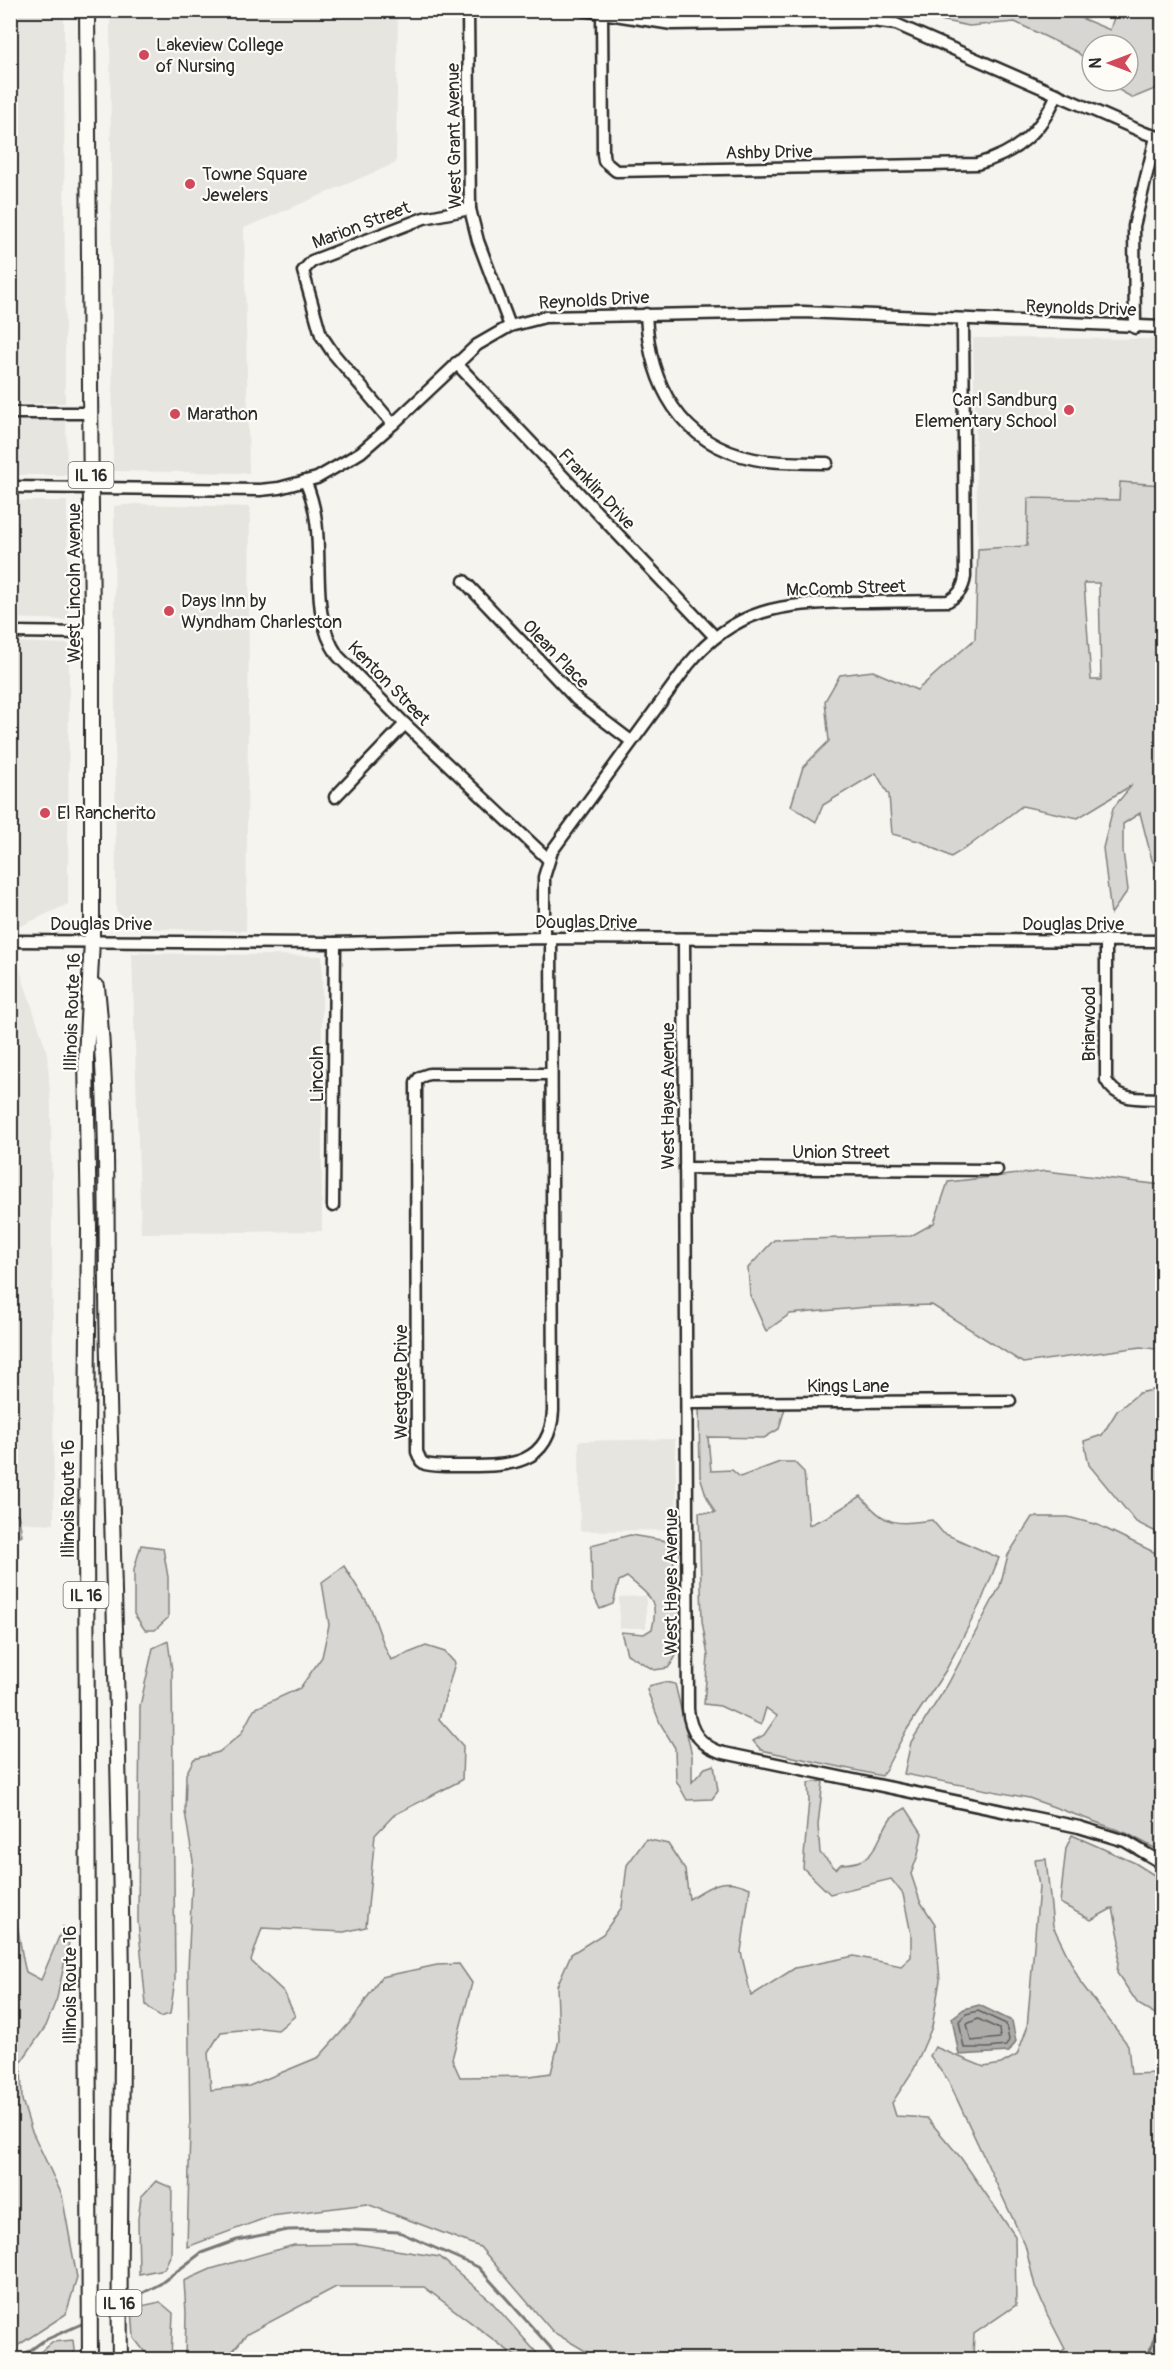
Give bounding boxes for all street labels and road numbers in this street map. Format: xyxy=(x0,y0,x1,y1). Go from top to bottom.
street label: West Grant Avenue xyxy=(442,63,467,209)
street label: Ashby Drive xyxy=(725,140,813,165)
street label: Marion Street xyxy=(309,196,414,255)
street label: Reynolds Drive xyxy=(538,286,650,315)
street label: Reynolds Drive xyxy=(1025,295,1137,322)
street label: Franklin Drive xyxy=(553,444,640,535)
road number: IL 16 xyxy=(68,462,113,488)
street label: West Lincoln Avenue xyxy=(63,503,86,663)
street label: McComb Street xyxy=(786,575,907,602)
street label: Olean Place xyxy=(517,615,594,694)
street label: Kenton Street xyxy=(342,636,435,731)
street label: Douglas Drive xyxy=(535,911,637,934)
street label: Douglas Drive xyxy=(50,913,152,936)
street label: Douglas Drive xyxy=(1022,913,1124,936)
street label: Illinois Route 16 xyxy=(59,952,86,1072)
street label: Briarwood xyxy=(1078,987,1101,1061)
street label: West Hayes Avenue xyxy=(657,1022,680,1169)
street label: Lincoln xyxy=(306,1046,329,1102)
street label: Union Street xyxy=(792,1141,891,1164)
street label: Westgate Drive xyxy=(390,1324,413,1439)
street label: Kings Lane xyxy=(807,1375,889,1398)
street label: Illinois Route 16 xyxy=(57,1440,80,1558)
street label: West Hayes Avenue xyxy=(660,1508,683,1655)
road number: IL 16 xyxy=(64,1582,109,1608)
street label: Illinois Route 16 xyxy=(59,1926,82,2044)
road number: IL 16 xyxy=(96,2290,142,2316)

